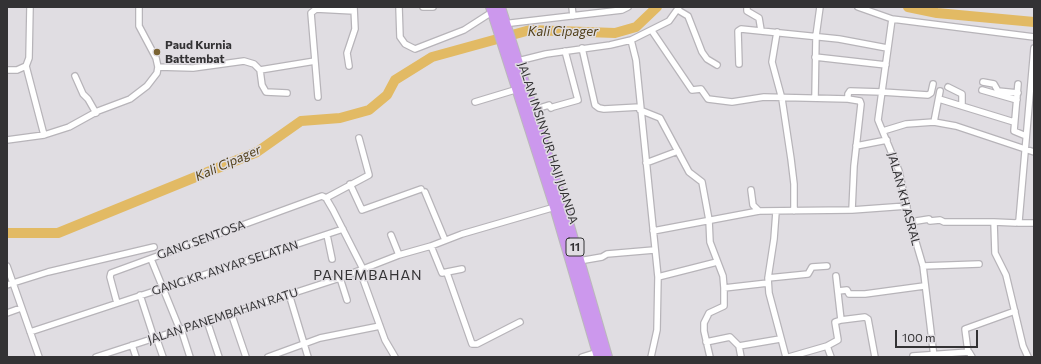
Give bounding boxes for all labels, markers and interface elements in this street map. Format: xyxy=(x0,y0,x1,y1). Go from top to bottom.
water label: Kali Cipager xyxy=(528,24,598,40)
place label: Paud Kurnia Battembat xyxy=(165,38,232,66)
marker: Paud Kurnia Battembat xyxy=(152,47,162,57)
street label: JALAN INSINYUR HAJI JUANDA xyxy=(515,60,581,226)
water label: Kali Cipager xyxy=(193,142,263,184)
street label: JALAN KH ASRAL xyxy=(885,151,923,247)
street label: GANG SENTOSA xyxy=(155,217,247,263)
street label: GANG KR. ANYAR SELATAN xyxy=(150,237,300,299)
road number: 11 xyxy=(566,238,584,256)
district label: PANEMBAHAN xyxy=(313,267,423,283)
street label: JALAN PANEMBAHAN RATU xyxy=(146,285,300,347)
scale bar xyxy=(897,322,980,348)
text: 100 m xyxy=(902,330,936,344)

